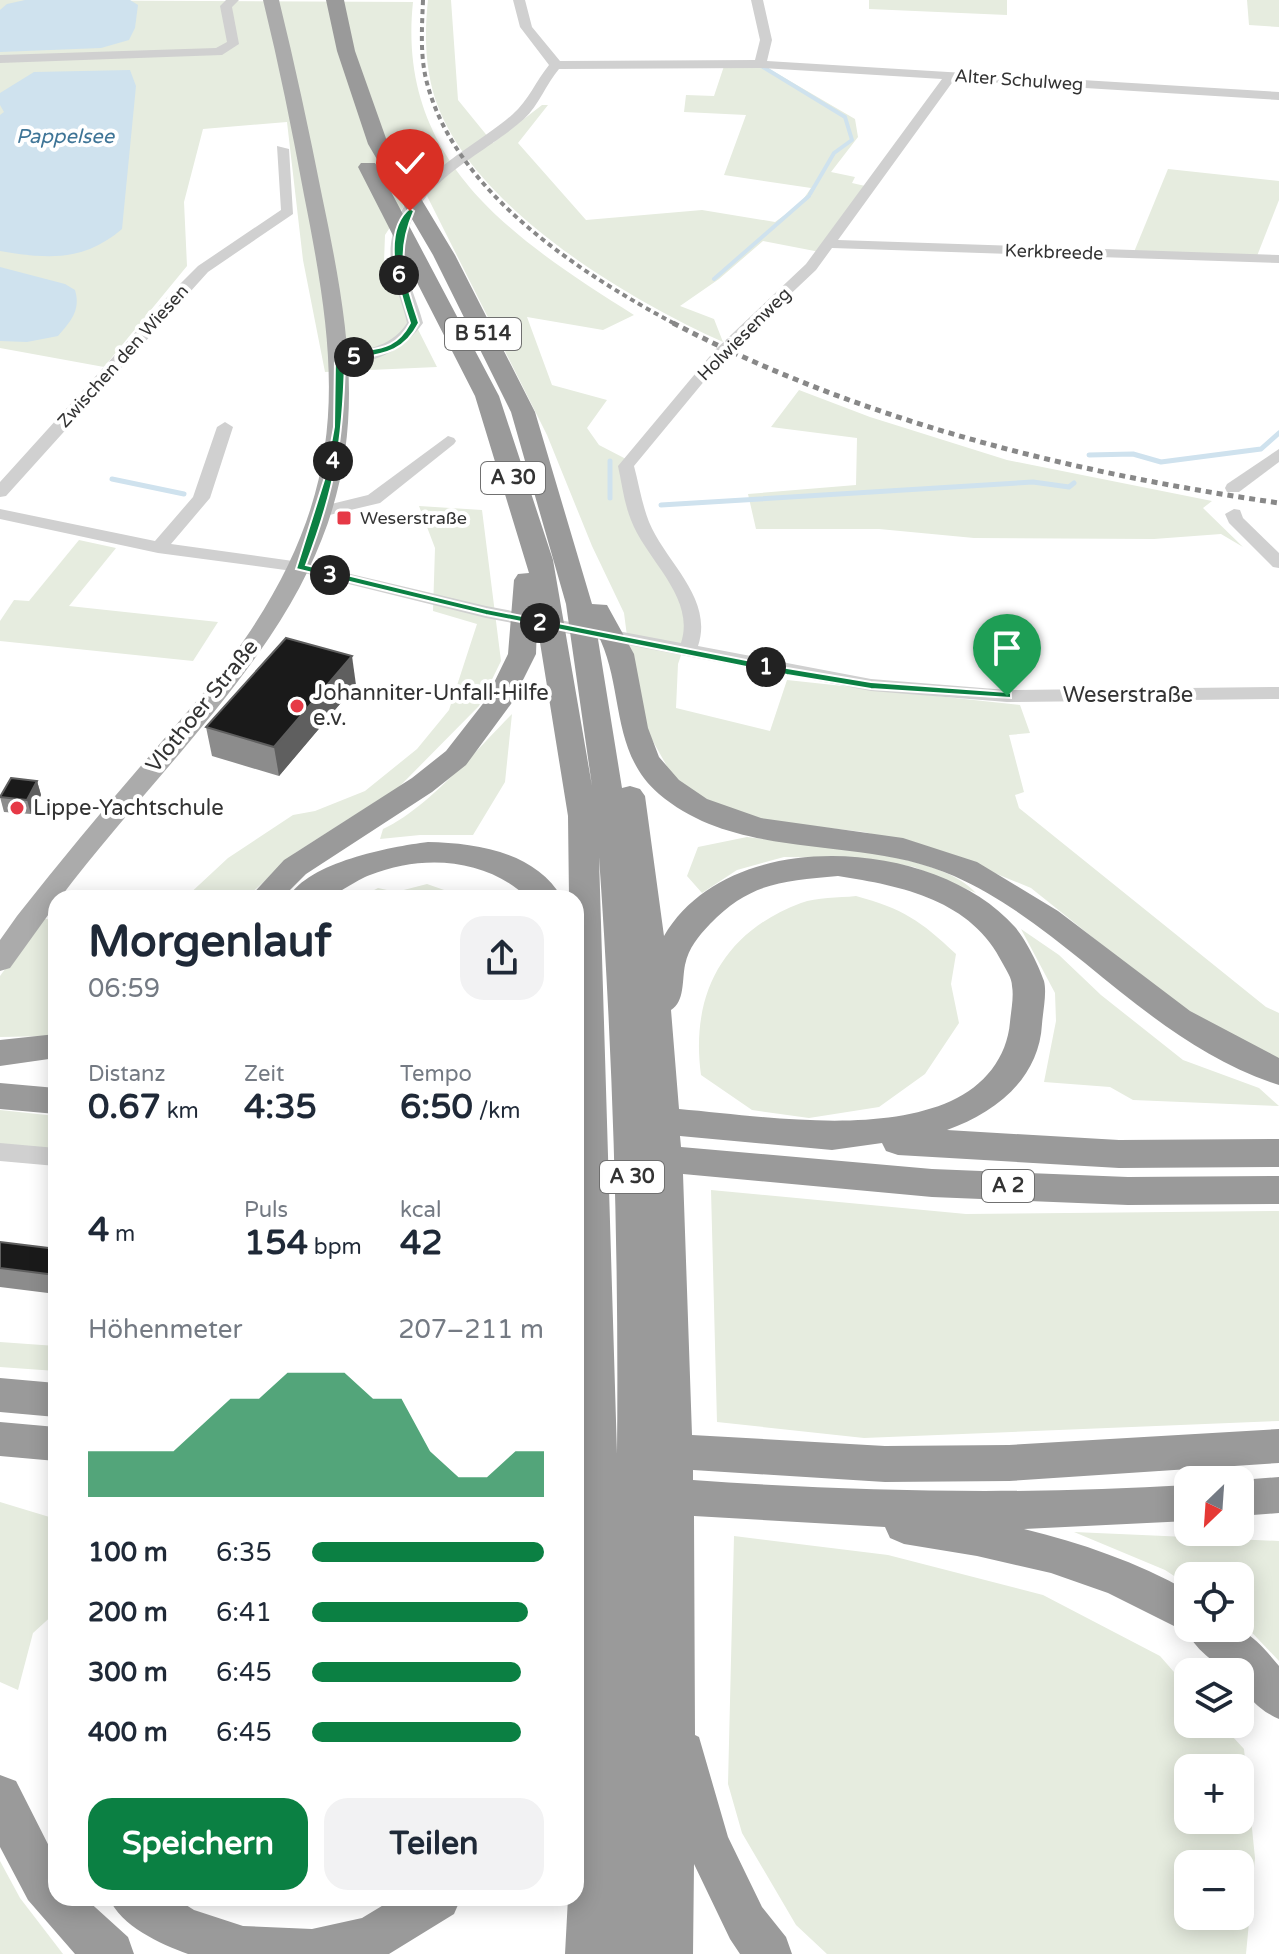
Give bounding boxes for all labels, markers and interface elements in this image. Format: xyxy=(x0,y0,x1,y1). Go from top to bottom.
street label: Alter Schulweg xyxy=(954,65,1084,95)
water label: Pappelsee xyxy=(16,125,116,149)
pin xyxy=(376,129,444,211)
icon: check xyxy=(388,141,432,185)
street label: Kerkbreede xyxy=(1004,239,1104,265)
pin: 6 xyxy=(379,255,419,295)
text: 6 xyxy=(392,262,406,288)
street label: Zwischen den Wiesen xyxy=(53,280,193,432)
street label: Holwiesenweg xyxy=(693,283,795,385)
road number: B 514 xyxy=(445,318,521,350)
pin: 5 xyxy=(334,337,374,377)
text: 5 xyxy=(347,344,361,370)
pin: 4 xyxy=(313,441,353,481)
text: 4 xyxy=(326,448,340,474)
road number: A 30 xyxy=(481,462,545,494)
place label: Weserstraße xyxy=(360,507,467,529)
marker: Weserstraße xyxy=(335,509,353,527)
pin: 3 xyxy=(310,555,350,595)
text: 3 xyxy=(323,562,337,588)
pin: 2 xyxy=(520,603,560,643)
text: 2 xyxy=(533,610,547,636)
pin xyxy=(973,614,1041,696)
icon: arrive xyxy=(985,626,1029,670)
street label: Vlothoer Straße xyxy=(140,634,264,778)
pin: 1 xyxy=(746,647,786,687)
text: 1 xyxy=(759,654,773,680)
place label: Johanniter-Unfall-Hilfe e.v. xyxy=(313,680,549,731)
street label: Weserstraße xyxy=(1063,682,1193,708)
marker: Johanniter-Unfall-Hilfe e.v. xyxy=(288,697,306,715)
place label: Lippe-Yachtschule xyxy=(33,795,224,821)
marker: Lippe-Yachtschule xyxy=(8,799,26,817)
text: Morgenlauf xyxy=(88,916,331,969)
button: share xyxy=(460,916,544,1000)
text: 06:59 xyxy=(88,973,160,1004)
text: Distanz xyxy=(88,1061,165,1087)
text: Zeit xyxy=(244,1061,284,1087)
text: Tempo xyxy=(400,1061,472,1087)
text: 0.67 xyxy=(88,1087,161,1128)
text: 4:35 xyxy=(244,1087,317,1128)
text: 6:50 xyxy=(400,1087,473,1128)
text: km xyxy=(161,1098,199,1124)
text: /km xyxy=(473,1098,521,1124)
road number: A 30 xyxy=(600,1161,664,1193)
road number: A 2 xyxy=(982,1170,1034,1202)
text: Puls xyxy=(244,1197,288,1223)
text: kcal xyxy=(400,1197,441,1223)
text: 4 xyxy=(88,1210,109,1251)
text: m xyxy=(109,1221,135,1247)
text: 154 xyxy=(244,1223,308,1264)
text: 42 xyxy=(400,1223,443,1264)
text: bpm xyxy=(308,1234,362,1260)
text: Höhenmeter xyxy=(88,1314,242,1345)
text: 207–211 m xyxy=(398,1314,544,1345)
north arrow xyxy=(1174,1466,1254,1546)
map controls xyxy=(1174,1466,1254,1930)
text: 100 m xyxy=(88,1537,168,1568)
text: 6:35 xyxy=(216,1537,272,1568)
button: locate xyxy=(1174,1562,1254,1642)
text: 200 m xyxy=(88,1597,168,1628)
text: 6:41 xyxy=(216,1597,272,1628)
text: 300 m xyxy=(88,1657,168,1688)
text: 6:45 xyxy=(216,1657,272,1688)
button: layers xyxy=(1174,1658,1254,1738)
text: 400 m xyxy=(88,1717,168,1748)
text: 6:45 xyxy=(216,1717,272,1748)
button: + xyxy=(1174,1754,1254,1834)
button: Speichern xyxy=(88,1798,308,1890)
button: Teilen xyxy=(324,1798,544,1890)
button: − xyxy=(1174,1850,1254,1930)

